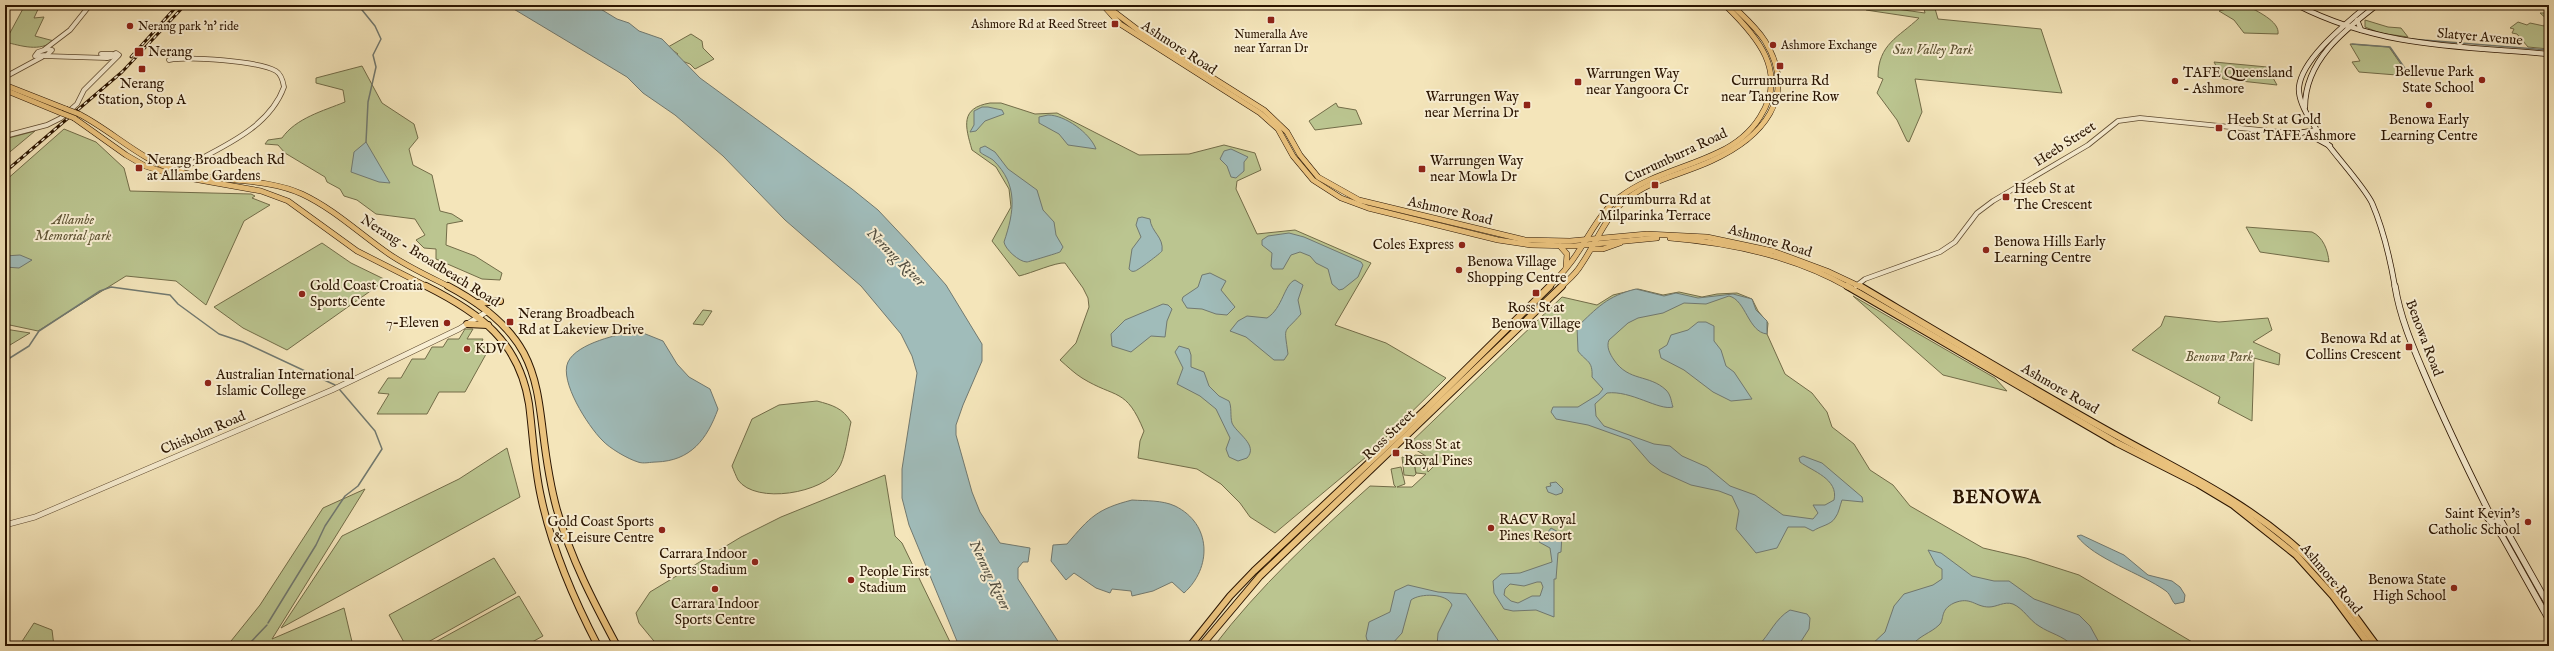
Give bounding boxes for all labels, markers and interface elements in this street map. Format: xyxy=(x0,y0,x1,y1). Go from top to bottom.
marker: Numeralla Ave near Yarran Dr xyxy=(1266,15,1276,25)
street label: Ashmore Road xyxy=(1137,16,1221,79)
place label: Ashmore Rd at Reed Street xyxy=(970,17,1107,32)
place label: Nerang park 'n' ride xyxy=(138,19,239,35)
marker: Ashmore Rd at Reed Street xyxy=(1110,19,1120,29)
marker: Nerang park 'n' ride xyxy=(125,21,135,31)
street label: Slatyer Avenue xyxy=(2436,24,2524,50)
place label: Numeralla Ave near Yarran Dr xyxy=(1234,27,1309,56)
place label: Ashmore Exchange xyxy=(1780,38,1878,53)
marker: Ashmore Exchange xyxy=(1768,40,1778,50)
park label: Sun Valley Park xyxy=(1893,41,1974,59)
place label: Nerang xyxy=(148,43,193,61)
marker: Nerang xyxy=(133,46,145,58)
marker: Currumburra Rd near Tangerine Row xyxy=(1775,61,1785,71)
place label: Bellevue Park State School xyxy=(2395,63,2475,97)
marker: Nerang Station, Stop A xyxy=(137,64,147,74)
place label: TAFE Queensland - Ashmore xyxy=(2183,64,2293,98)
place label: Warrungen Way near Yangoora Cr xyxy=(1586,65,1689,99)
place label: Currumburra Rd near Tangerine Row xyxy=(1721,72,1840,106)
place label: Nerang Station, Stop A xyxy=(98,75,186,109)
marker: Bellevue Park State School xyxy=(2477,75,2487,85)
marker: TAFE Queensland - Ashmore xyxy=(2170,76,2180,86)
marker: Warrungen Way near Yangoora Cr xyxy=(1573,77,1583,87)
place label: Warrungen Way near Merrina Dr xyxy=(1424,88,1519,122)
marker: Warrungen Way near Merrina Dr xyxy=(1522,100,1532,110)
marker: Benowa Early Learning Centre xyxy=(2424,100,2434,110)
place label: Heeb St at Gold Coast TAFE Ashmore xyxy=(2227,111,2357,145)
place label: Benowa Early Learning Centre xyxy=(2380,111,2478,145)
street label: Heeb Street xyxy=(2031,117,2099,171)
marker: Heeb St at Gold Coast TAFE Ashmore xyxy=(2214,123,2224,133)
street label: Currumburra Road xyxy=(1622,124,1731,188)
place label: Nerang Broadbeach Rd at Allambe Gardens xyxy=(147,151,285,185)
place label: Warrungen Way near Mowla Dr xyxy=(1430,152,1523,186)
marker: Nerang Broadbeach Rd at Allambe Gardens xyxy=(134,163,144,173)
marker: Warrungen Way near Mowla Dr xyxy=(1417,164,1427,174)
marker: Currumburra Rd at Milparinka Terrace xyxy=(1650,180,1660,190)
place label: Heeb St at The Crescent xyxy=(2014,180,2092,214)
place label: Currumburra Rd at Milparinka Terrace xyxy=(1599,191,1711,225)
street label: Ashmore Road xyxy=(1405,192,1495,230)
marker: Heeb St at The Crescent xyxy=(2001,192,2011,202)
park label: Allambe Memorial park xyxy=(35,211,112,245)
street label: Nerang - Broadbeach Road xyxy=(357,211,503,311)
street label: Ashmore Road xyxy=(1725,220,1815,262)
water label: Nerang River xyxy=(862,223,930,292)
place label: Benowa Hills Early Learning Centre xyxy=(1994,233,2106,267)
place label: Coles Express xyxy=(1373,236,1454,254)
marker: Coles Express xyxy=(1457,240,1467,250)
marker: Benowa Hills Early Learning Centre xyxy=(1981,245,1991,255)
place label: Benowa Village Shopping Centre xyxy=(1467,253,1567,287)
marker: Benowa Village Shopping Centre xyxy=(1454,265,1464,275)
place label: Gold Coast Croatia Sports Cente xyxy=(310,277,424,311)
marker: Ross St at Benowa Village xyxy=(1531,288,1541,298)
marker: Gold Coast Croatia Sports Cente xyxy=(297,289,307,299)
street label: Benowa Road xyxy=(2401,297,2447,379)
place label: Ross St at Benowa Village xyxy=(1491,299,1581,333)
place label: Nerang Broadbeach Rd at Lakeview Drive xyxy=(518,305,645,339)
place label: 7-Eleven xyxy=(386,314,440,332)
marker: Nerang Broadbeach Rd at Lakeview Drive xyxy=(505,317,515,327)
marker: 7-Eleven xyxy=(442,318,452,328)
place label: Benowa Rd at Collins Crescent xyxy=(2306,330,2401,364)
place label: KDV xyxy=(475,340,506,358)
marker: Benowa Rd at Collins Crescent xyxy=(2404,342,2414,352)
marker: KDV xyxy=(462,344,472,354)
park label: Benowa Park xyxy=(2185,348,2253,366)
street label: Ashmore Road xyxy=(2017,359,2102,419)
place label: Australian International Islamic College xyxy=(215,366,355,400)
marker: Australian International Islamic College xyxy=(203,378,213,388)
street label: Ross Street xyxy=(1359,406,1419,464)
street label: Chisholm Road xyxy=(158,407,249,459)
place label: Ross St at Royal Pines xyxy=(1404,436,1472,470)
marker: Ross St at Royal Pines xyxy=(1391,448,1401,458)
district label: BENOWA xyxy=(1953,487,2041,510)
place label: Saint Kevin's Catholic School xyxy=(2428,505,2520,539)
place label: RACV Royal Pines Resort xyxy=(1499,511,1576,545)
place label: Gold Coast Sports & Leisure Centre xyxy=(548,513,655,547)
marker: Saint Kevin's Catholic School xyxy=(2523,517,2533,527)
marker: RACV Royal Pines Resort xyxy=(1486,523,1496,533)
marker: Gold Coast Sports & Leisure Centre xyxy=(657,525,667,535)
water label: Nerang River xyxy=(964,537,1016,614)
street label: Ashmore Road xyxy=(2296,539,2366,618)
place label: Carrara Indoor Sports Stadium xyxy=(659,545,747,579)
marker: Carrara Indoor Sports Stadium xyxy=(750,557,760,567)
place label: People First Stadium xyxy=(859,563,929,597)
place label: Benowa State High School xyxy=(2368,571,2447,605)
marker: People First Stadium xyxy=(846,575,856,585)
marker: Benowa State High School xyxy=(2449,583,2459,593)
marker: Carrara Indoor Sports Centre xyxy=(710,584,720,594)
place label: Carrara Indoor Sports Centre xyxy=(671,595,759,629)

